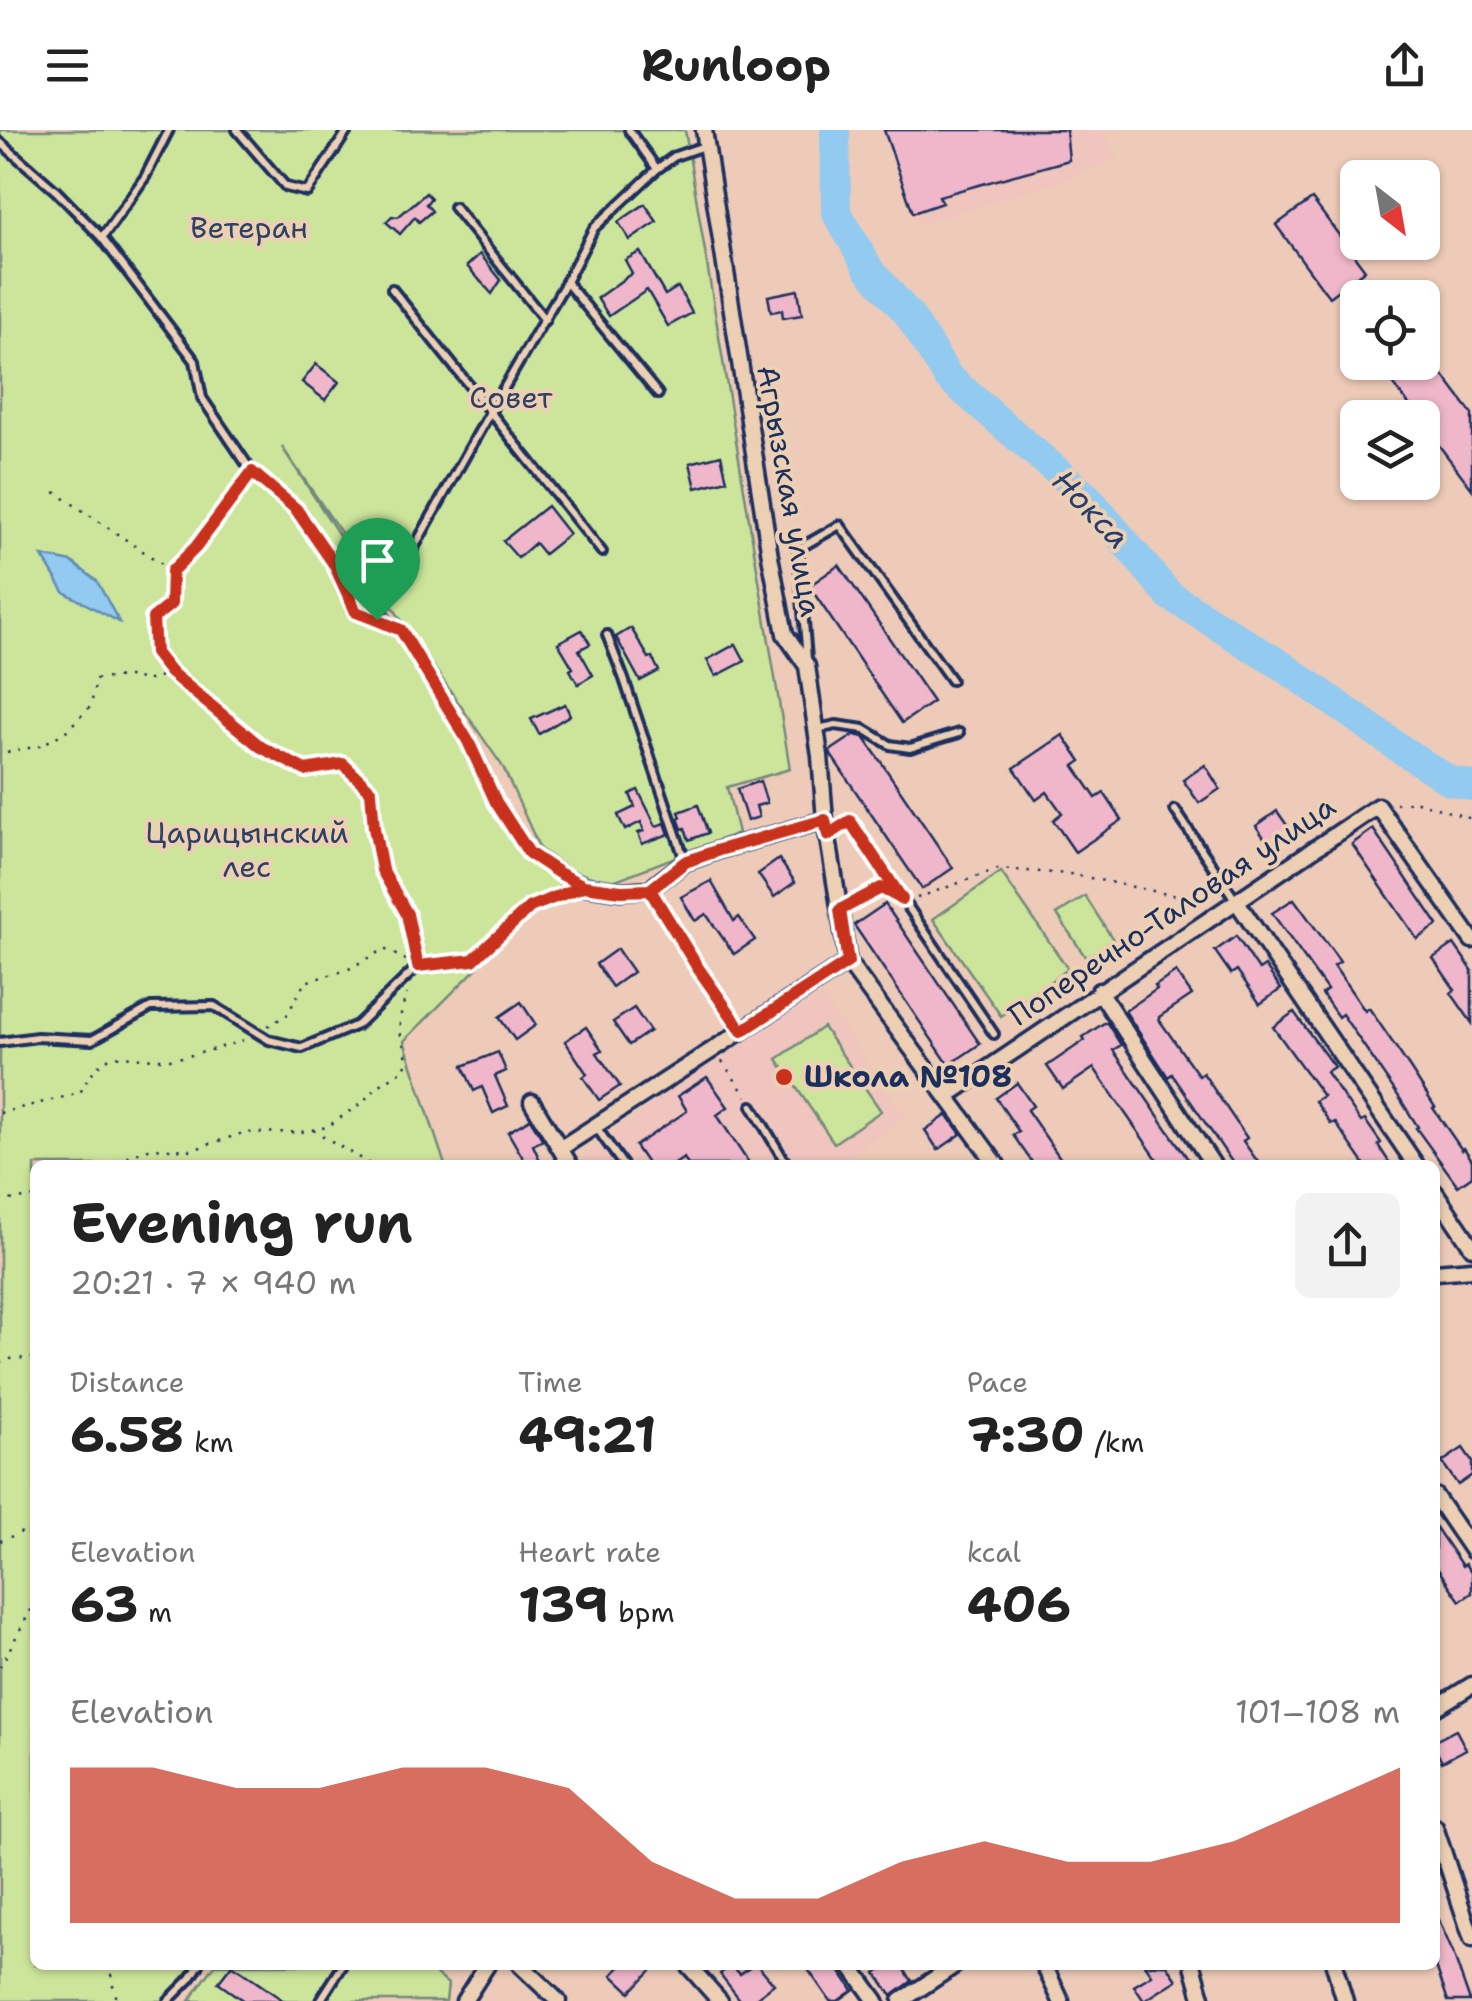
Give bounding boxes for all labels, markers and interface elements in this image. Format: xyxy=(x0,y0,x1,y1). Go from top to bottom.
text: Runloop xyxy=(641,35,831,95)
icon: menu xyxy=(40,38,95,93)
icon: share xyxy=(1377,38,1432,93)
north arrow xyxy=(1340,160,1440,260)
map controls xyxy=(1340,160,1440,500)
park label: Ветеран xyxy=(190,207,308,248)
button: locate xyxy=(1340,280,1440,380)
street label: Агрызская улица xyxy=(747,362,832,620)
park label: Совет xyxy=(469,377,553,418)
button: layers xyxy=(1340,400,1440,500)
water label: Нокса xyxy=(1043,460,1140,558)
pin xyxy=(335,518,420,621)
icon: arrive xyxy=(350,533,405,588)
street label: Поперечно-Таловая улица xyxy=(1000,785,1343,1036)
park label: Царицынский лес xyxy=(145,812,349,887)
place label: Школа №108 xyxy=(804,1056,1012,1097)
marker: Школа №108 xyxy=(773,1066,795,1088)
text: Evening run xyxy=(70,1186,413,1260)
button: share xyxy=(1295,1193,1400,1298)
text: 20:21 · 7 × 940 m xyxy=(70,1261,356,1304)
text: Distance xyxy=(70,1363,185,1401)
text: Time xyxy=(518,1363,583,1401)
text: Pace xyxy=(967,1363,1028,1401)
text: 6.58 xyxy=(70,1401,184,1468)
text: 49:21 xyxy=(518,1401,657,1468)
text: 7:30 xyxy=(967,1401,1085,1468)
text: km xyxy=(184,1423,234,1461)
text: /km xyxy=(1085,1423,1144,1461)
text: Elevation xyxy=(70,1533,195,1571)
text: Heart rate xyxy=(518,1533,661,1571)
text: kcal xyxy=(967,1533,1021,1571)
text: 63 xyxy=(70,1571,138,1638)
text: 139 xyxy=(518,1571,609,1638)
text: 406 xyxy=(967,1571,1071,1638)
text: m xyxy=(138,1593,172,1631)
text: bpm xyxy=(609,1593,675,1631)
text: Elevation xyxy=(70,1690,213,1733)
text: 101–108 m xyxy=(1235,1690,1400,1733)

